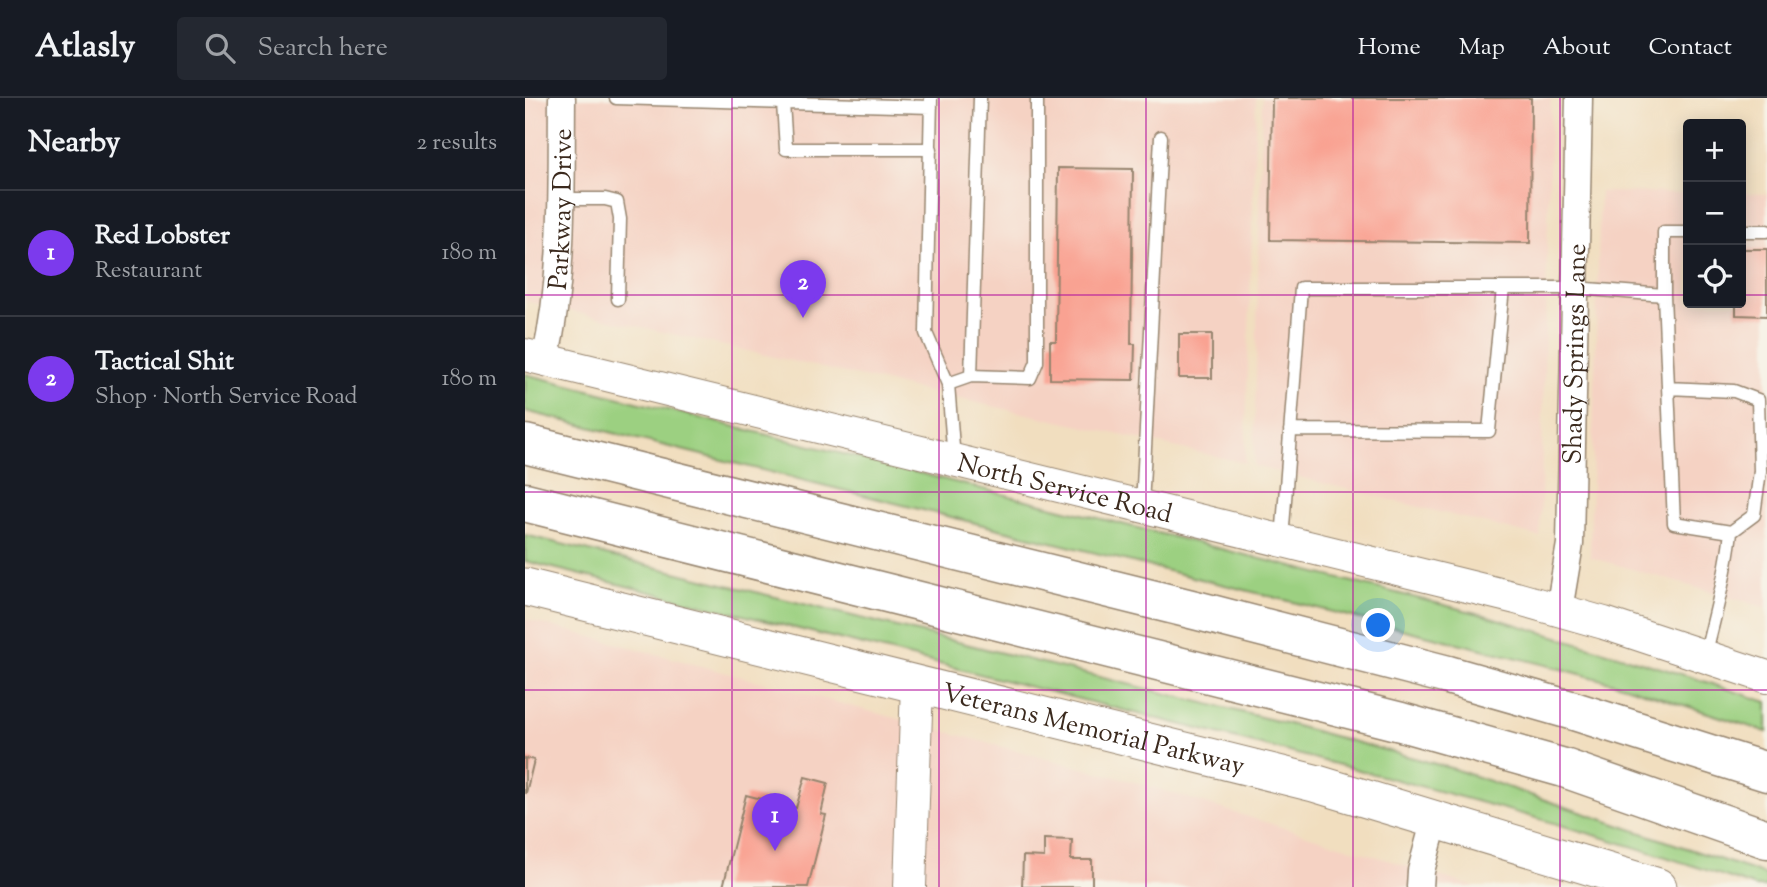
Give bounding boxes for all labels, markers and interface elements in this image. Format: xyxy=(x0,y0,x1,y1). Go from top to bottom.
search box xyxy=(177,17,667,80)
text: Atlasly xyxy=(35,24,135,72)
icon: search xyxy=(201,29,239,67)
text: Search here xyxy=(257,30,388,67)
text: Home xyxy=(1358,31,1421,65)
text: Map xyxy=(1459,31,1505,65)
text: About xyxy=(1543,31,1610,65)
text: Contact xyxy=(1648,31,1732,65)
map controls xyxy=(1683,119,1746,308)
button: + xyxy=(1683,119,1746,182)
text: Nearby xyxy=(28,122,120,165)
text: 2 results xyxy=(417,127,497,160)
street label: Parkway Drive xyxy=(541,128,583,292)
button: − xyxy=(1683,182,1746,245)
text: Red Lobster xyxy=(95,218,230,255)
text: 1 xyxy=(47,237,55,270)
text: 180 m xyxy=(442,237,497,270)
street label: Shady Springs Lane xyxy=(1556,243,1597,465)
button: locate xyxy=(1683,245,1746,308)
text: Restaurant xyxy=(95,255,202,288)
pin: 2 xyxy=(780,260,826,318)
text: Tactical Shit xyxy=(95,344,234,381)
text: 2 xyxy=(46,363,56,396)
text: 180 m xyxy=(442,363,497,396)
text: Shop · North Service Road xyxy=(95,381,357,414)
street label: North Service Road xyxy=(953,446,1176,534)
your location xyxy=(1361,608,1395,642)
street label: Veterans Memorial Parkway xyxy=(938,675,1248,786)
pin: 1 xyxy=(752,793,798,851)

